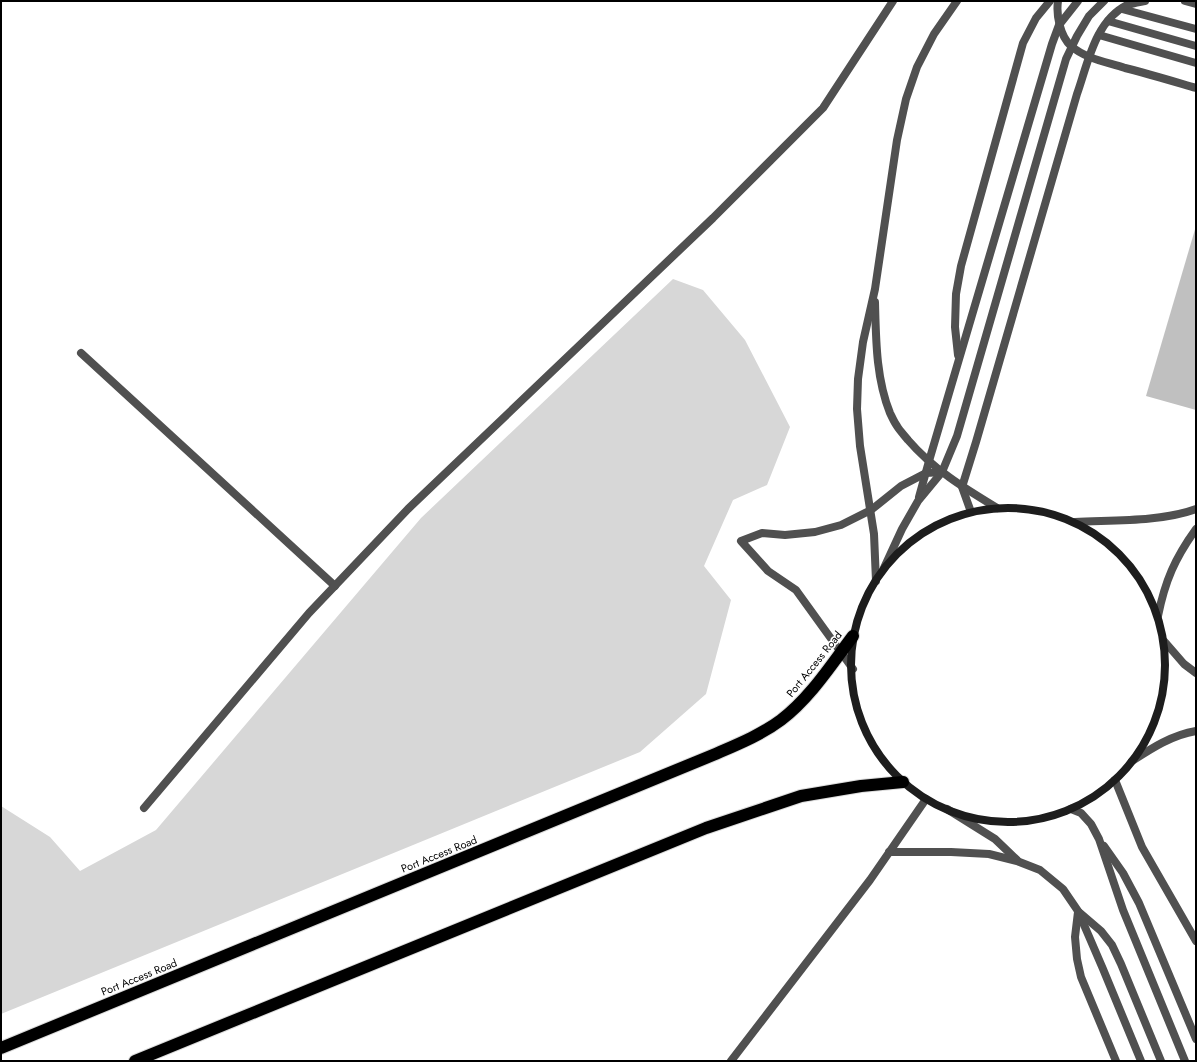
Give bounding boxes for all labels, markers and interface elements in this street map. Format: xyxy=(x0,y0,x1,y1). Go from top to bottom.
street label: Port Access Road xyxy=(782,628,846,700)
street label: Port Access Road xyxy=(399,831,479,877)
street label: Port Access Road xyxy=(99,954,179,1000)

